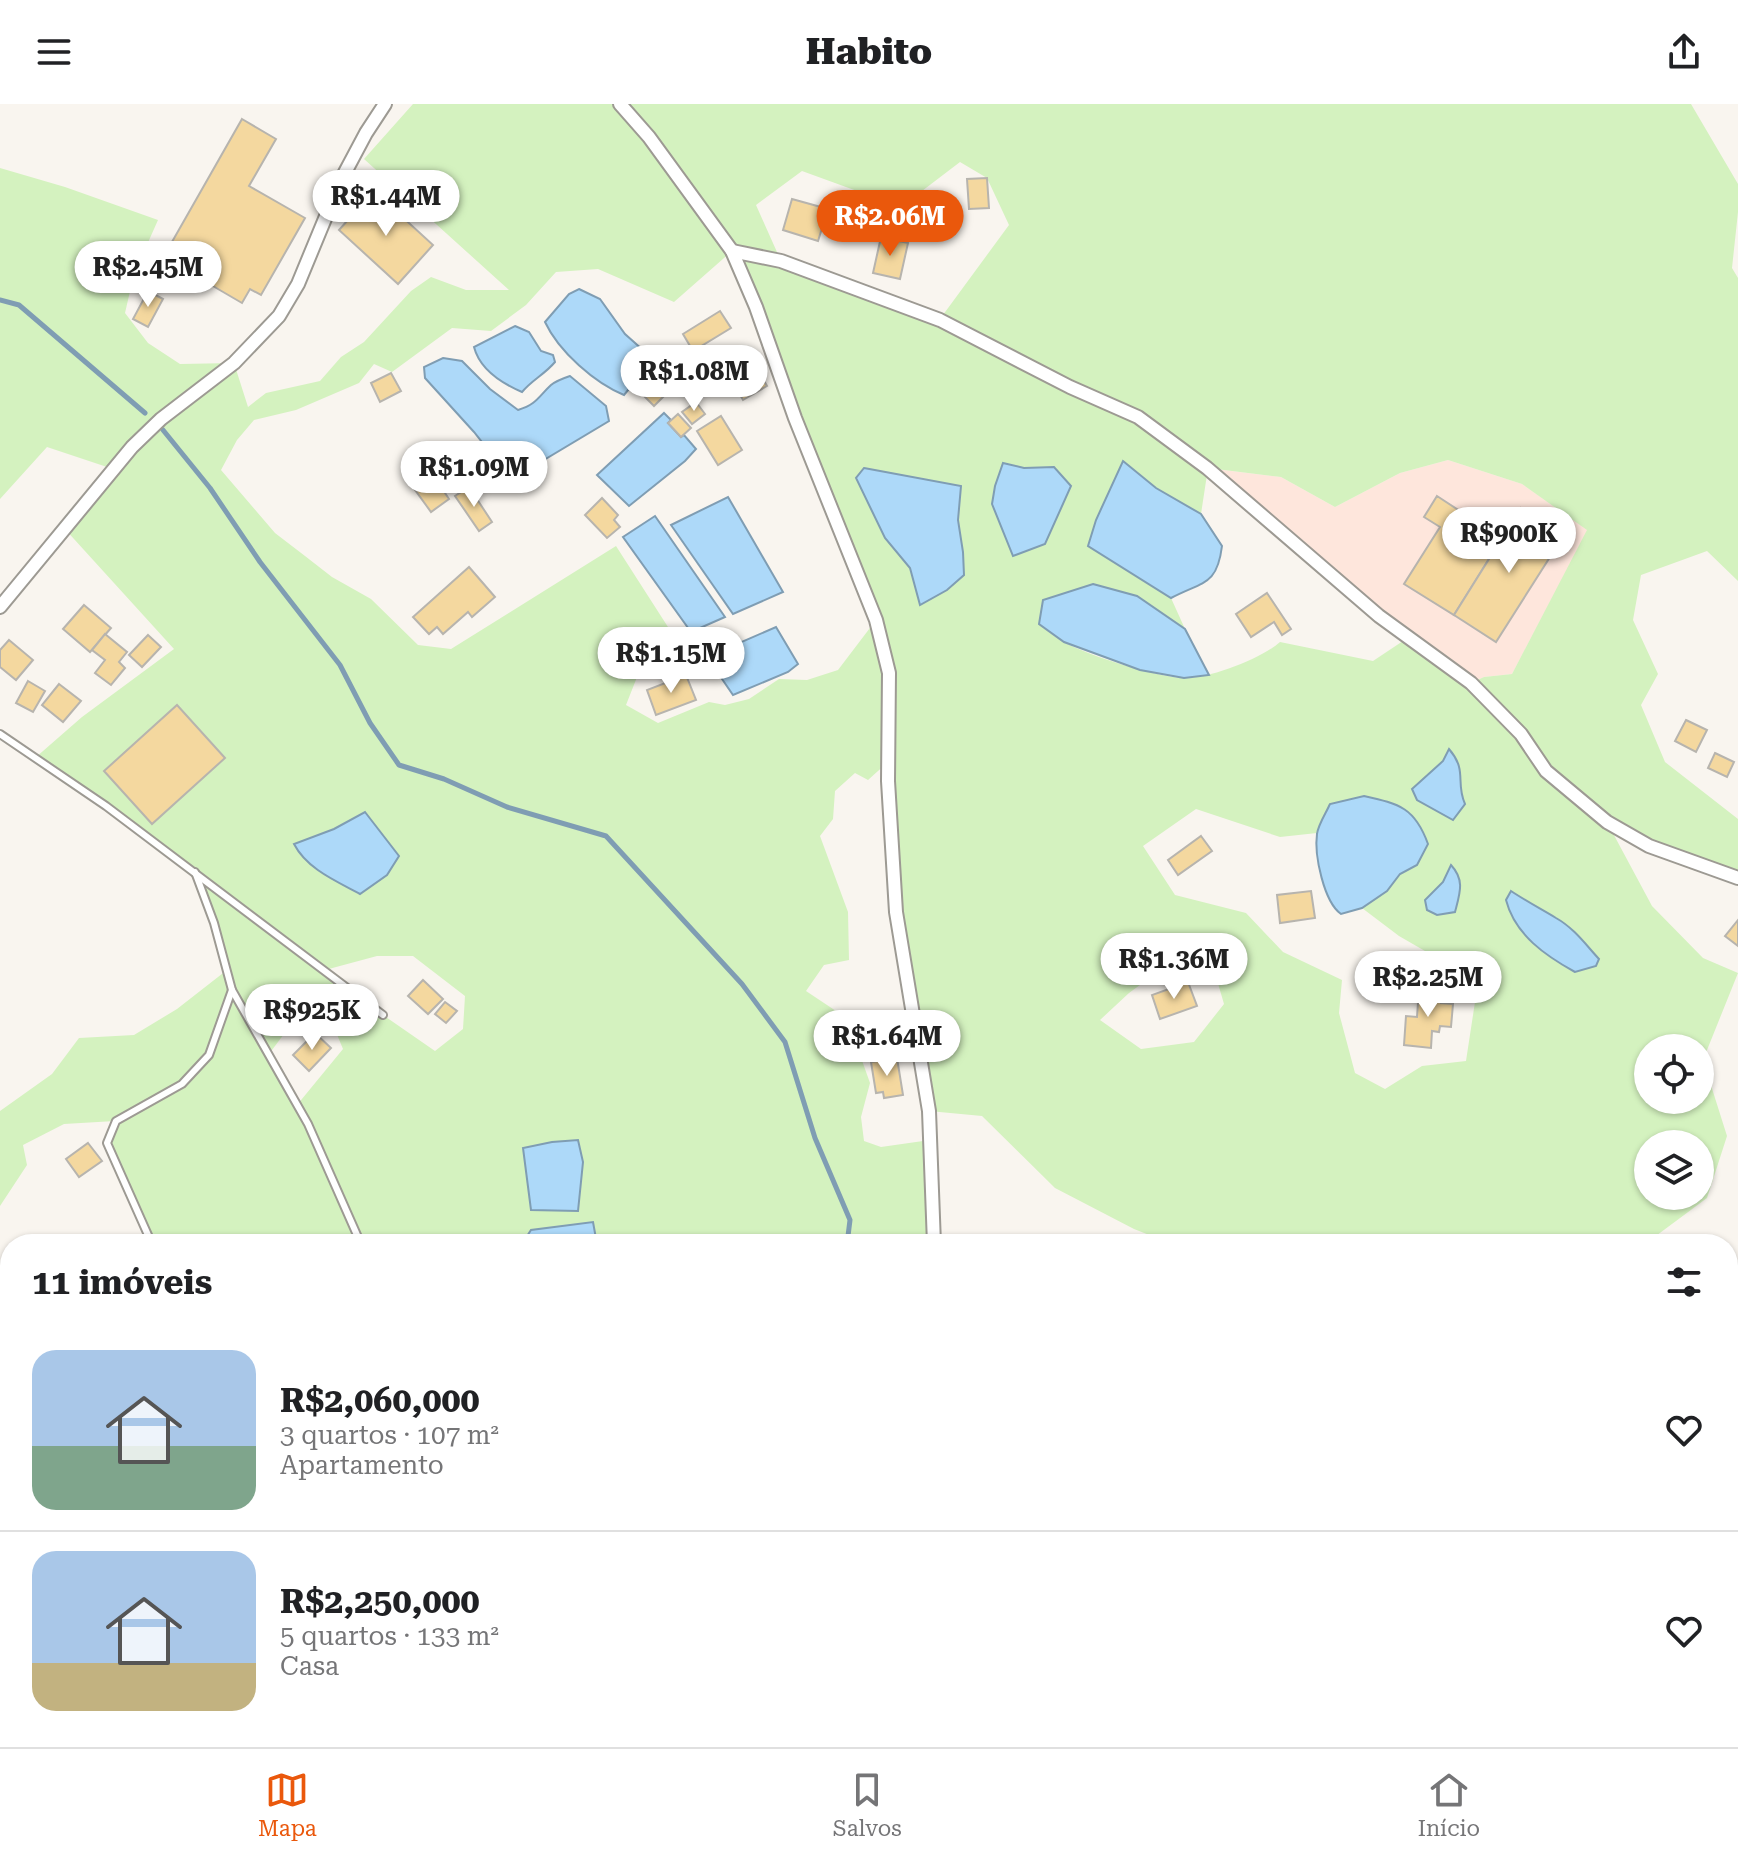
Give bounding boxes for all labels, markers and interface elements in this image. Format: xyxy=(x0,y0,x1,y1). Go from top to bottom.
icon: menu xyxy=(32,30,76,74)
icon: share xyxy=(1662,30,1706,74)
text: Habito xyxy=(806,31,932,73)
pin: R$1.44M xyxy=(312,170,460,238)
text: R$1.44M xyxy=(331,181,441,211)
pin: R$2.06M xyxy=(816,190,964,258)
text: R$2.06M xyxy=(835,201,945,231)
pin: R$2.45M xyxy=(74,241,222,309)
text: R$2.45M xyxy=(93,252,203,282)
pin: R$1.08M xyxy=(620,345,768,413)
text: R$1.08M xyxy=(639,356,749,386)
pin: R$1.09M xyxy=(400,441,548,509)
text: R$1.09M xyxy=(419,452,529,482)
pin: R$900K xyxy=(1444,507,1574,575)
text: R$900K xyxy=(1460,518,1558,548)
pin: R$1.15M xyxy=(597,627,745,695)
text: R$1.15M xyxy=(616,638,726,668)
pin: R$1.36M xyxy=(1100,933,1248,1001)
text: R$1.36M xyxy=(1119,944,1229,974)
pin: R$2.25M xyxy=(1354,951,1502,1019)
text: R$2.25M xyxy=(1373,962,1483,992)
pin: R$925K xyxy=(247,984,377,1052)
text: R$925K xyxy=(263,995,361,1025)
pin: R$1.64M xyxy=(813,1010,961,1078)
text: R$1.64M xyxy=(832,1021,942,1051)
map controls xyxy=(1634,1034,1714,1210)
button: locate xyxy=(1634,1034,1714,1114)
button: layers xyxy=(1634,1130,1714,1210)
icon: filters xyxy=(1662,1260,1706,1304)
text: 11 imóveis xyxy=(32,1262,212,1302)
text: R$2,060,000 xyxy=(280,1380,480,1420)
icon: home xyxy=(96,1382,192,1478)
icon: heart xyxy=(1662,1408,1706,1452)
text: 3 quartos · 107 m² xyxy=(280,1420,499,1450)
text: Apartamento xyxy=(280,1450,444,1480)
text: R$2,250,000 xyxy=(280,1581,480,1621)
icon: home xyxy=(96,1583,192,1679)
icon: heart xyxy=(1662,1609,1706,1653)
text: 5 quartos · 133 m² xyxy=(280,1621,499,1651)
text: Casa xyxy=(280,1651,339,1681)
tab: Mapa xyxy=(258,1768,317,1841)
tab: Salvos xyxy=(833,1768,902,1841)
tab: Início xyxy=(1418,1768,1480,1841)

